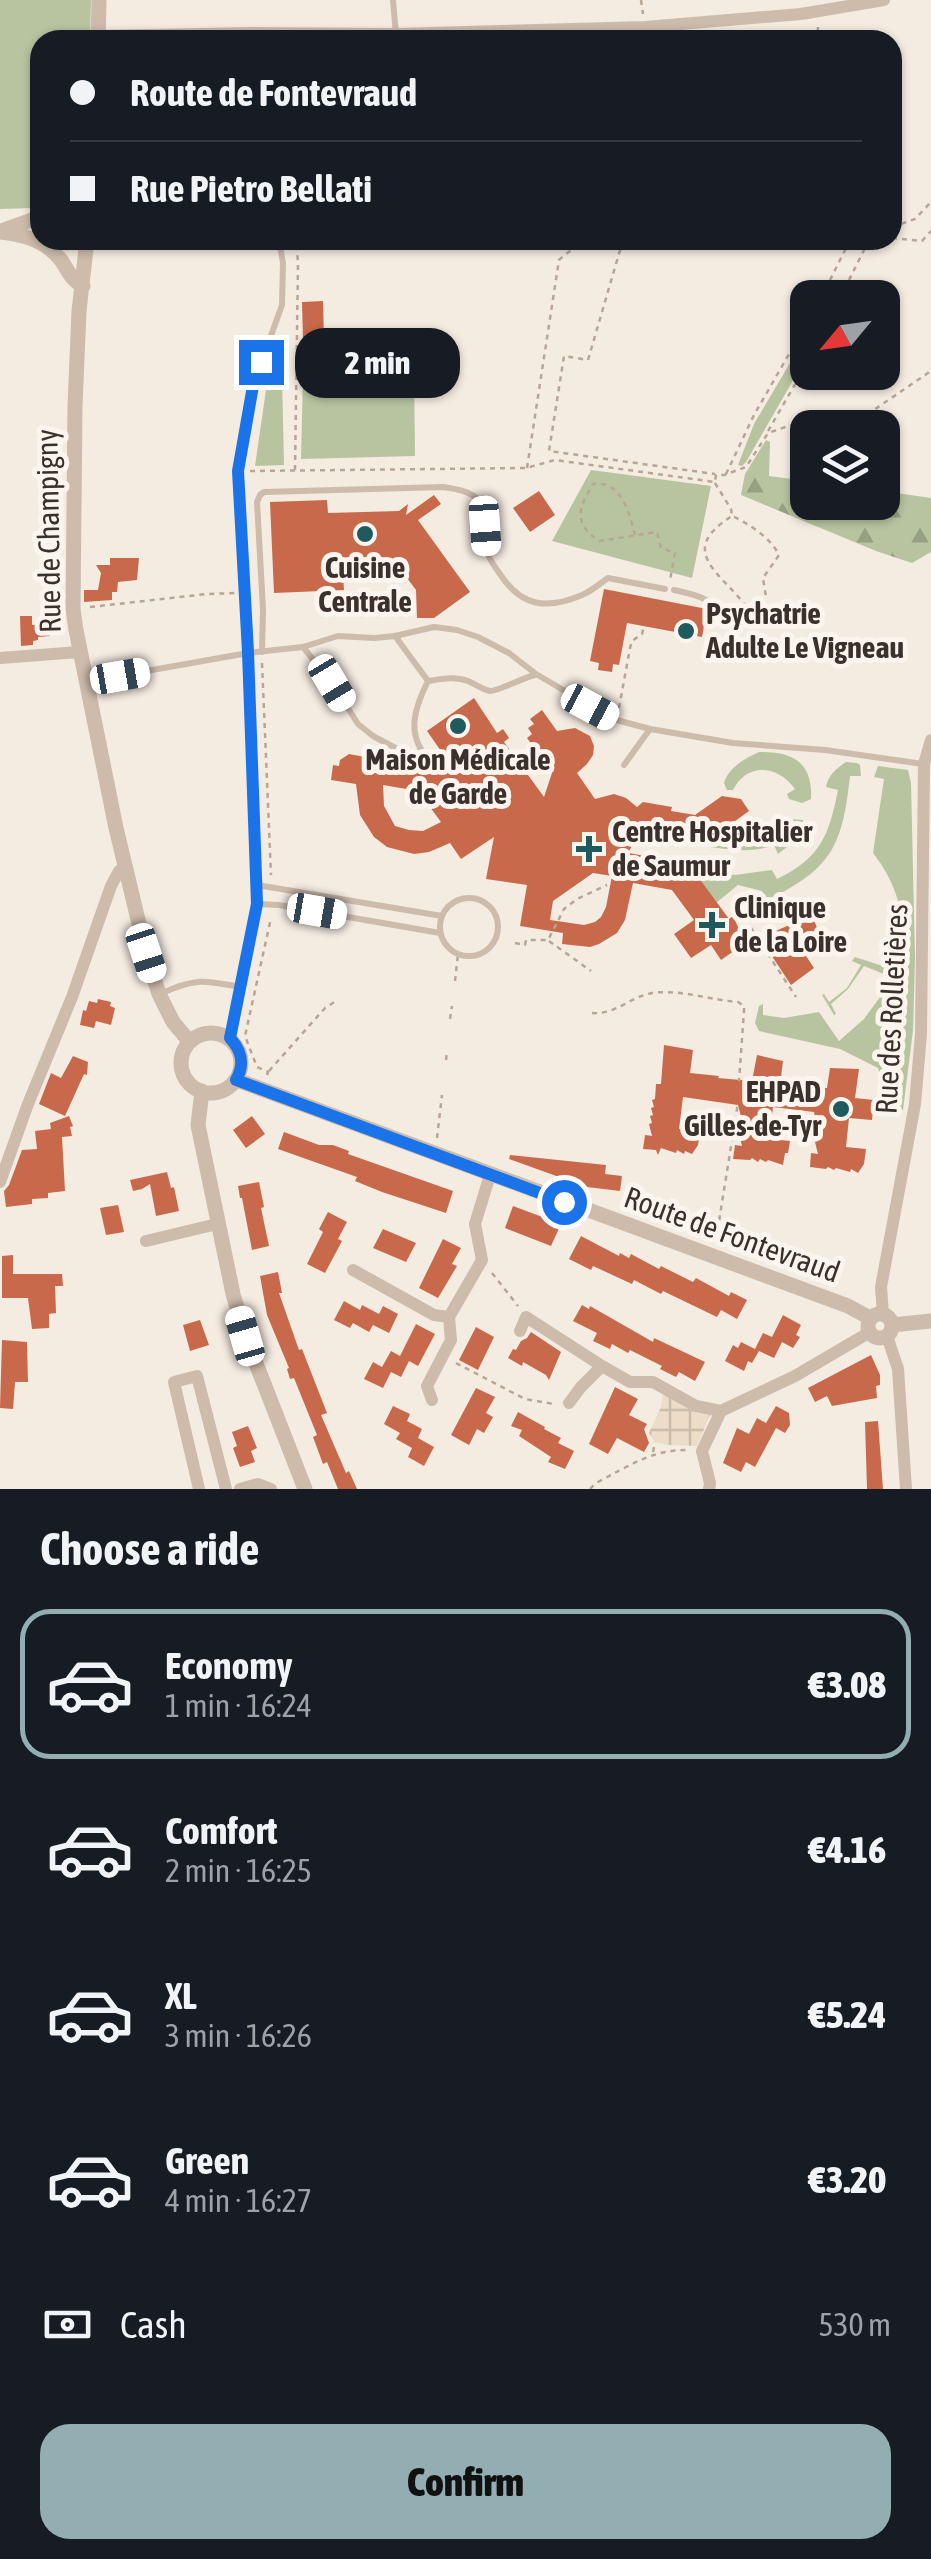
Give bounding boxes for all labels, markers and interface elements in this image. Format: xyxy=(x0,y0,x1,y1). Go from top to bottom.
text: Route de Fontevraud xyxy=(130,71,417,114)
text: Rue Pietro Bellati xyxy=(130,167,372,210)
north arrow xyxy=(790,280,900,390)
map controls xyxy=(790,280,900,520)
callout: 2 min xyxy=(296,327,461,397)
route end xyxy=(239,340,284,385)
text: 2 min xyxy=(345,344,410,381)
button: layers xyxy=(790,410,900,520)
street label: Rue de Champigny xyxy=(29,429,67,633)
car xyxy=(468,495,502,557)
marker: Cuisine Centrale xyxy=(354,523,376,545)
place label: Cuisine Centrale xyxy=(318,550,412,618)
place label: Psychatrie Adulte Le Vigneau xyxy=(705,596,904,664)
marker: Psychatrie Adulte Le Vigneau xyxy=(675,620,697,642)
car xyxy=(304,650,360,716)
car xyxy=(88,656,152,696)
car xyxy=(556,680,624,734)
marker: Maison Médicale de Garde xyxy=(447,715,469,737)
place label: Maison Médicale de Garde xyxy=(365,742,551,810)
place label: Centre Hospitalier de Saumur xyxy=(612,814,813,882)
marker: Centre Hospitalier de Saumur xyxy=(576,836,602,862)
place label: Clinique de la Loire xyxy=(734,890,847,958)
car xyxy=(285,891,349,931)
street label: Rue des Rolletières xyxy=(869,903,913,1115)
marker: Clinique de la Loire xyxy=(699,912,725,938)
car xyxy=(122,920,170,986)
place label: EHPAD Gilles-de-Tyr xyxy=(684,1074,822,1142)
marker: EHPAD Gilles-de-Tyr xyxy=(830,1098,852,1120)
street label: Route de Fontevraud xyxy=(620,1179,845,1289)
route start xyxy=(542,1180,587,1225)
car xyxy=(222,1303,268,1369)
text: Choose a ride xyxy=(40,1523,259,1575)
icon: car xyxy=(45,1639,135,1729)
text: Economy xyxy=(165,1644,292,1687)
text: €3.08 xyxy=(809,1663,886,1706)
text: 1 min · 16:24 xyxy=(165,1687,312,1724)
icon: car xyxy=(45,1804,135,1894)
text: Comfort xyxy=(165,1809,277,1852)
text: €4.16 xyxy=(809,1828,886,1871)
text: 2 min · 16:25 xyxy=(165,1852,312,1889)
icon: car xyxy=(45,1969,135,2059)
text: XL xyxy=(165,1974,197,2017)
text: €5.24 xyxy=(809,1993,886,2036)
text: 3 min · 16:26 xyxy=(165,2017,312,2054)
icon: car xyxy=(45,2134,135,2224)
text: Green xyxy=(165,2139,249,2182)
text: €3.20 xyxy=(809,2158,886,2201)
text: 4 min · 16:27 xyxy=(165,2182,312,2219)
icon: cash xyxy=(40,2297,95,2352)
text: Cash xyxy=(120,2303,187,2346)
text: 530 m xyxy=(818,2306,891,2343)
button: Confirm xyxy=(40,2424,891,2539)

